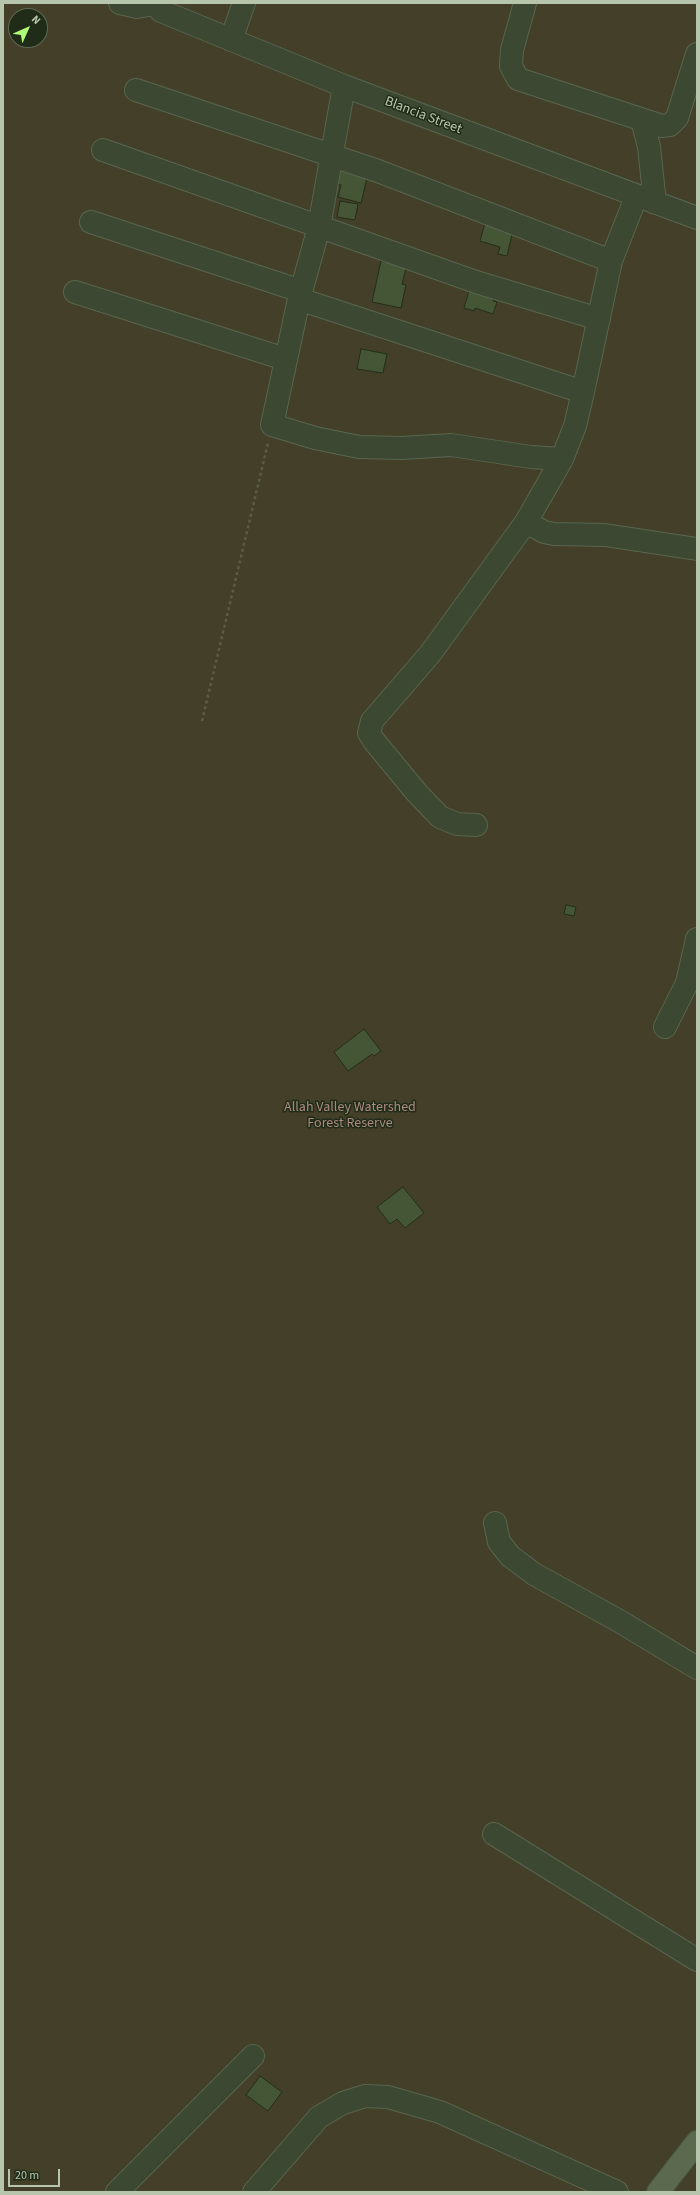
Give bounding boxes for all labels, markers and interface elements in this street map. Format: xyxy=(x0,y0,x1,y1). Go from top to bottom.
north arrow xyxy=(8,8,48,48)
text: N xyxy=(28,12,44,28)
street label: Blancia Street xyxy=(382,94,464,138)
park label: Allah Valley Watershed Forest Reserve xyxy=(284,1100,416,1132)
scale bar xyxy=(10,2161,62,2187)
text: 20 m xyxy=(15,2167,39,2184)

